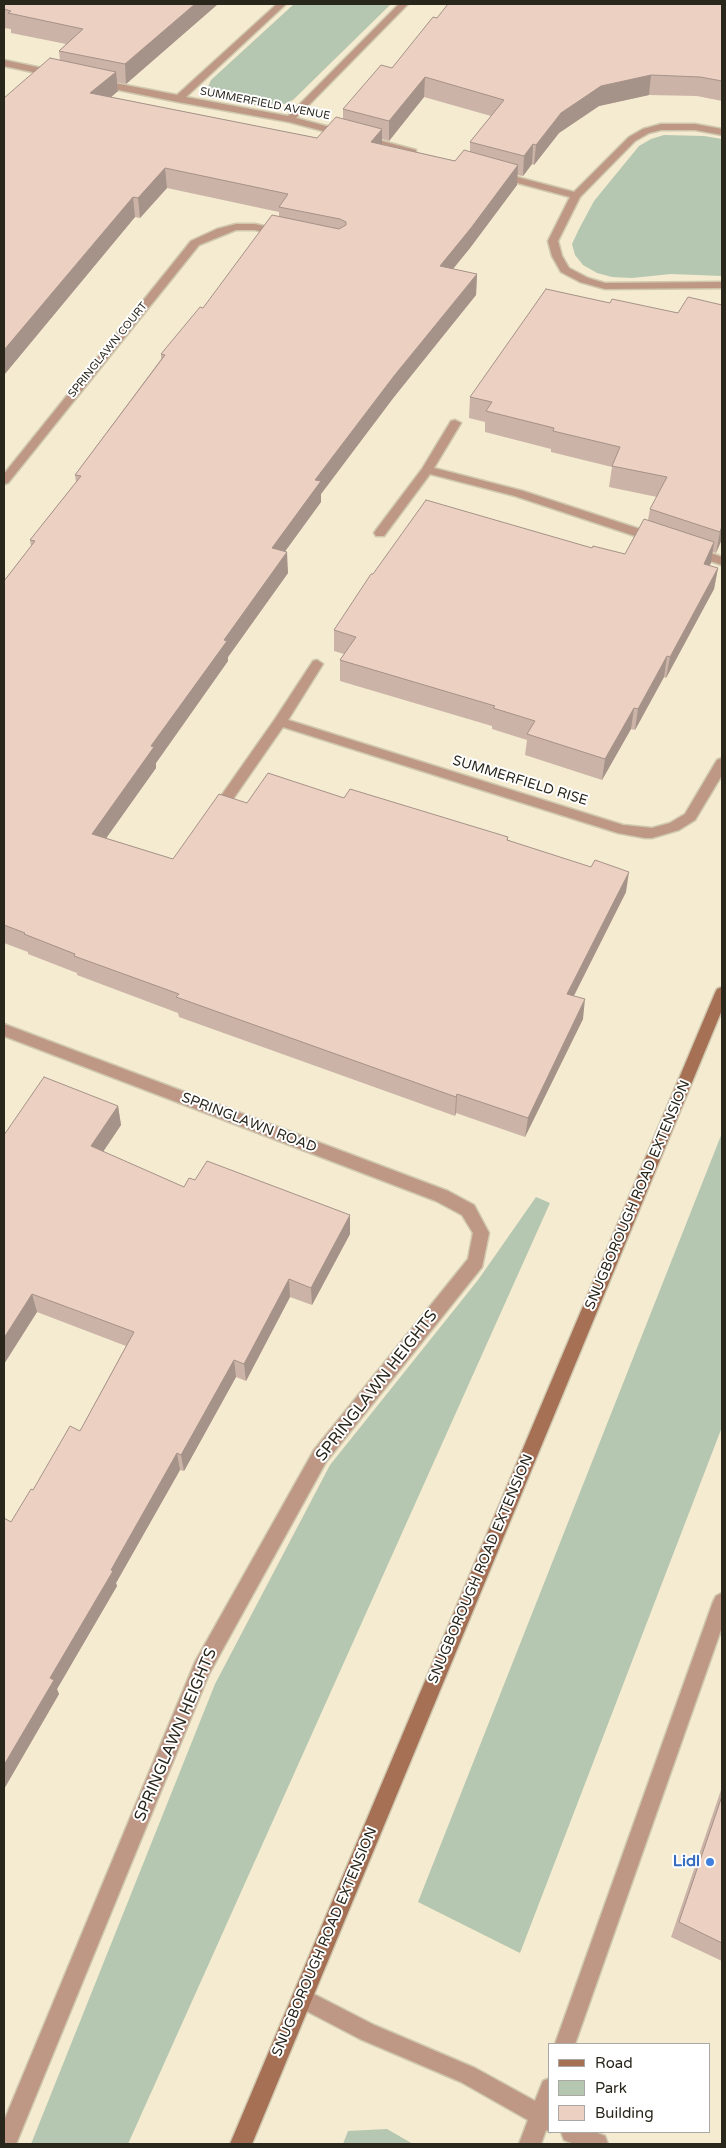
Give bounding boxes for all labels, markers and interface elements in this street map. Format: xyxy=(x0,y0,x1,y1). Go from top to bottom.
street label: SUMMERFIELD AVENUE xyxy=(199,85,331,123)
street label: SPRINGLAWN COURT xyxy=(66,300,150,400)
street label: SUMMERFIELD RISE xyxy=(450,752,590,810)
street label: SNUGBOROUGH ROAD EXTENSION xyxy=(582,1078,694,1312)
street label: SPRINGLAWN ROAD xyxy=(179,1090,319,1156)
street label: SPRINGLAWN HEIGHTS xyxy=(312,1307,442,1465)
street label: SNUGBOROUGH ROAD EXTENSION xyxy=(425,1452,537,1686)
street label: SPRINGLAWN HEIGHTS xyxy=(131,1646,221,1824)
street label: SNUGBOROUGH ROAD EXTENSION xyxy=(269,1825,381,2059)
place label: Lidl xyxy=(673,1852,700,1872)
marker: Lidl xyxy=(704,1856,716,1868)
legend xyxy=(548,2043,711,2133)
text: Road xyxy=(595,2054,633,2072)
text: Park xyxy=(595,2079,627,2097)
text: Building xyxy=(595,2104,654,2122)

